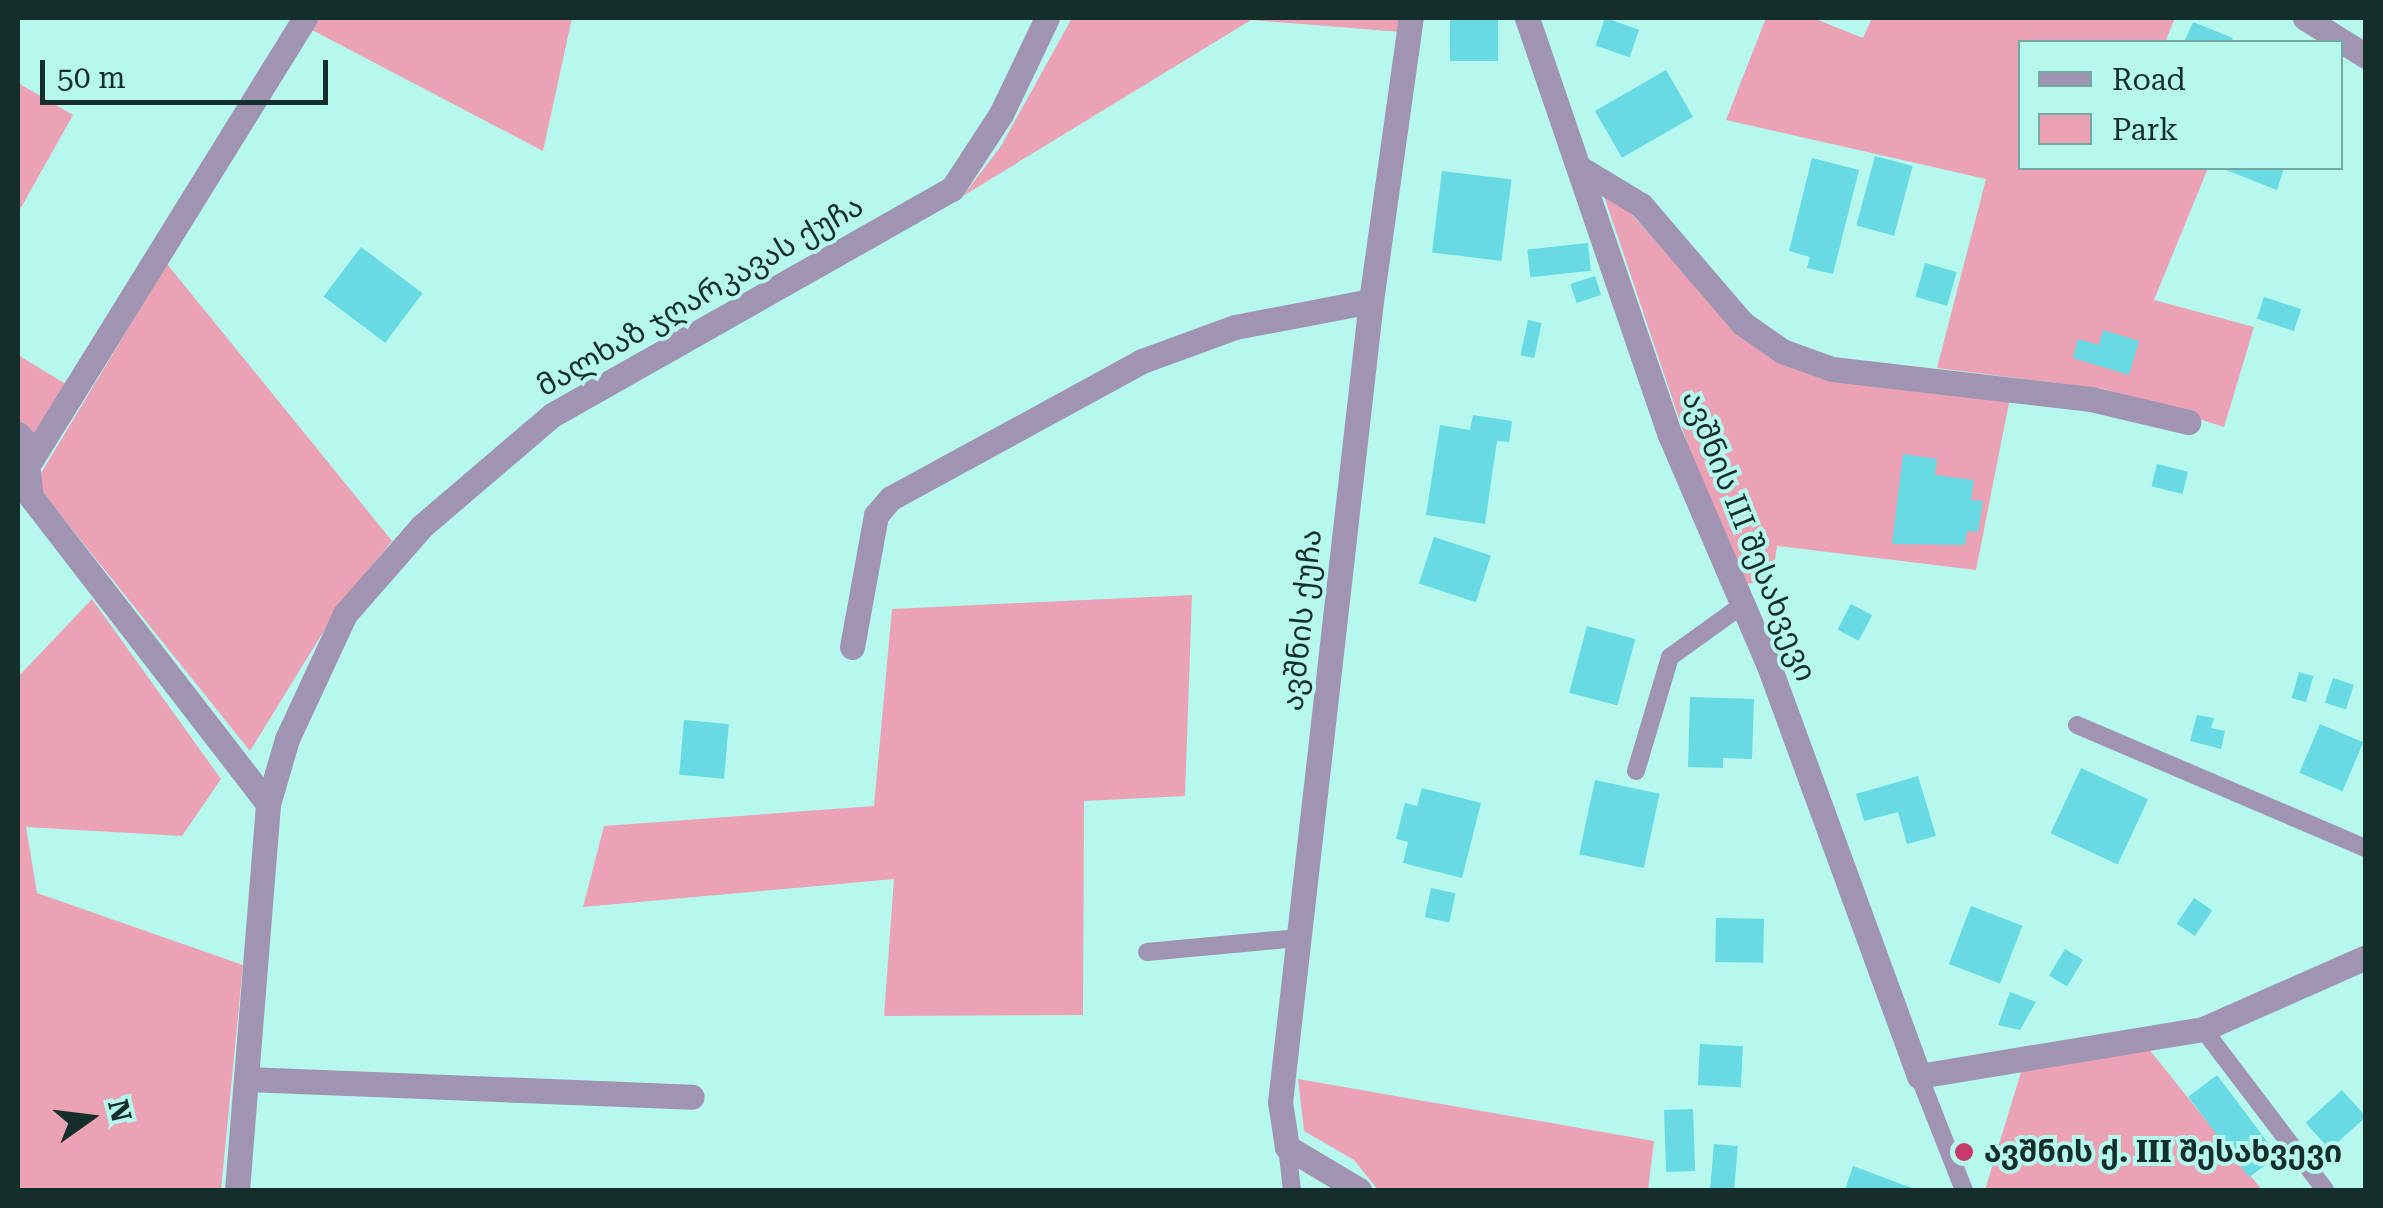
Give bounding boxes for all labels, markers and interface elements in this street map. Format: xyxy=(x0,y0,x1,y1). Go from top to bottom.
scale bar xyxy=(45,40,332,102)
legend xyxy=(2018,40,2343,170)
text: 50 m xyxy=(57,60,126,95)
text: Road xyxy=(2112,62,2186,97)
text: Park xyxy=(2112,112,2178,147)
street label: მალხაზ ჯღარკავას ქუჩა xyxy=(530,188,870,404)
street label: ავშნის III შესახვევი xyxy=(1674,385,1824,687)
street label: ავშნის ქუჩა xyxy=(1275,527,1329,713)
north arrow xyxy=(40,1068,140,1168)
text: N xyxy=(101,1096,138,1125)
place label: ავშნის ქ. III შესახვევი xyxy=(1984,1134,2342,1170)
marker: ავშნის ქ. III შესახვევი xyxy=(1953,1141,1975,1163)

